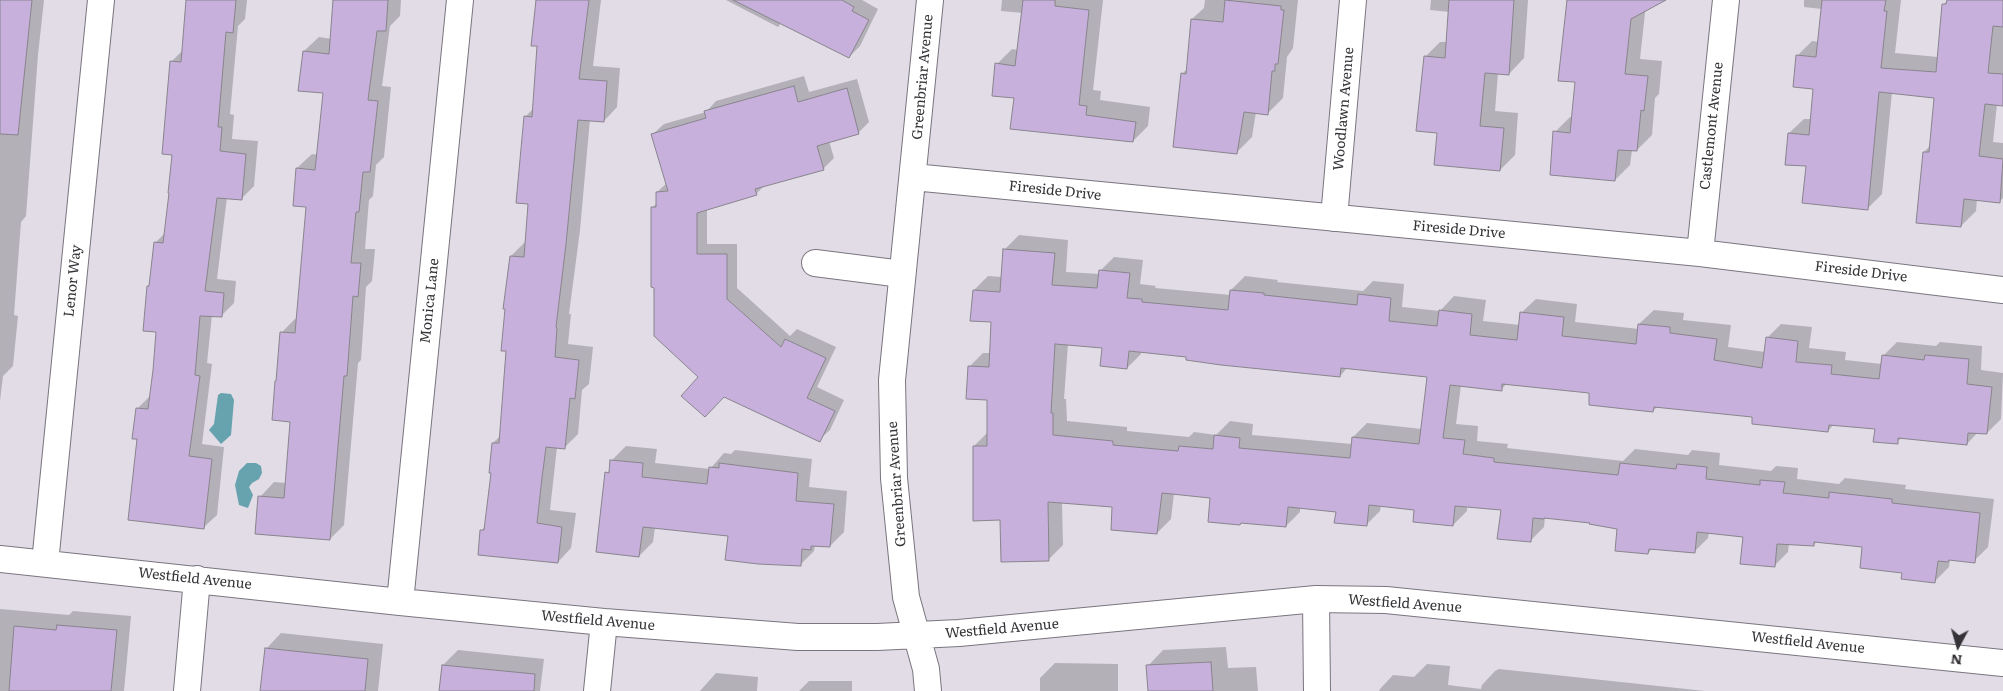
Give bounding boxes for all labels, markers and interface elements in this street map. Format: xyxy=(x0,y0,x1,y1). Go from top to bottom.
street label: Greenbriar Avenue xyxy=(909,14,937,140)
street label: Woodlawn Avenue xyxy=(1330,47,1358,171)
street label: Castlemont Avenue xyxy=(1697,61,1727,191)
street label: Fireside Drive xyxy=(1008,178,1102,204)
street label: Fireside Drive xyxy=(1412,218,1506,242)
street label: Lenor Way xyxy=(61,244,85,318)
street label: Monica Lane xyxy=(417,257,443,345)
street label: Fireside Drive xyxy=(1814,258,1908,286)
street label: Greenbriar Avenue xyxy=(884,421,910,547)
street label: Westfield Avenue xyxy=(137,565,253,593)
street label: Westfield Avenue xyxy=(1348,592,1462,616)
street label: Westfield Avenue xyxy=(540,608,656,634)
street label: Westfield Avenue xyxy=(944,616,1060,642)
north arrow xyxy=(1933,621,1983,671)
street label: Westfield Avenue xyxy=(1750,629,1866,657)
text: N xyxy=(1950,650,1963,671)

